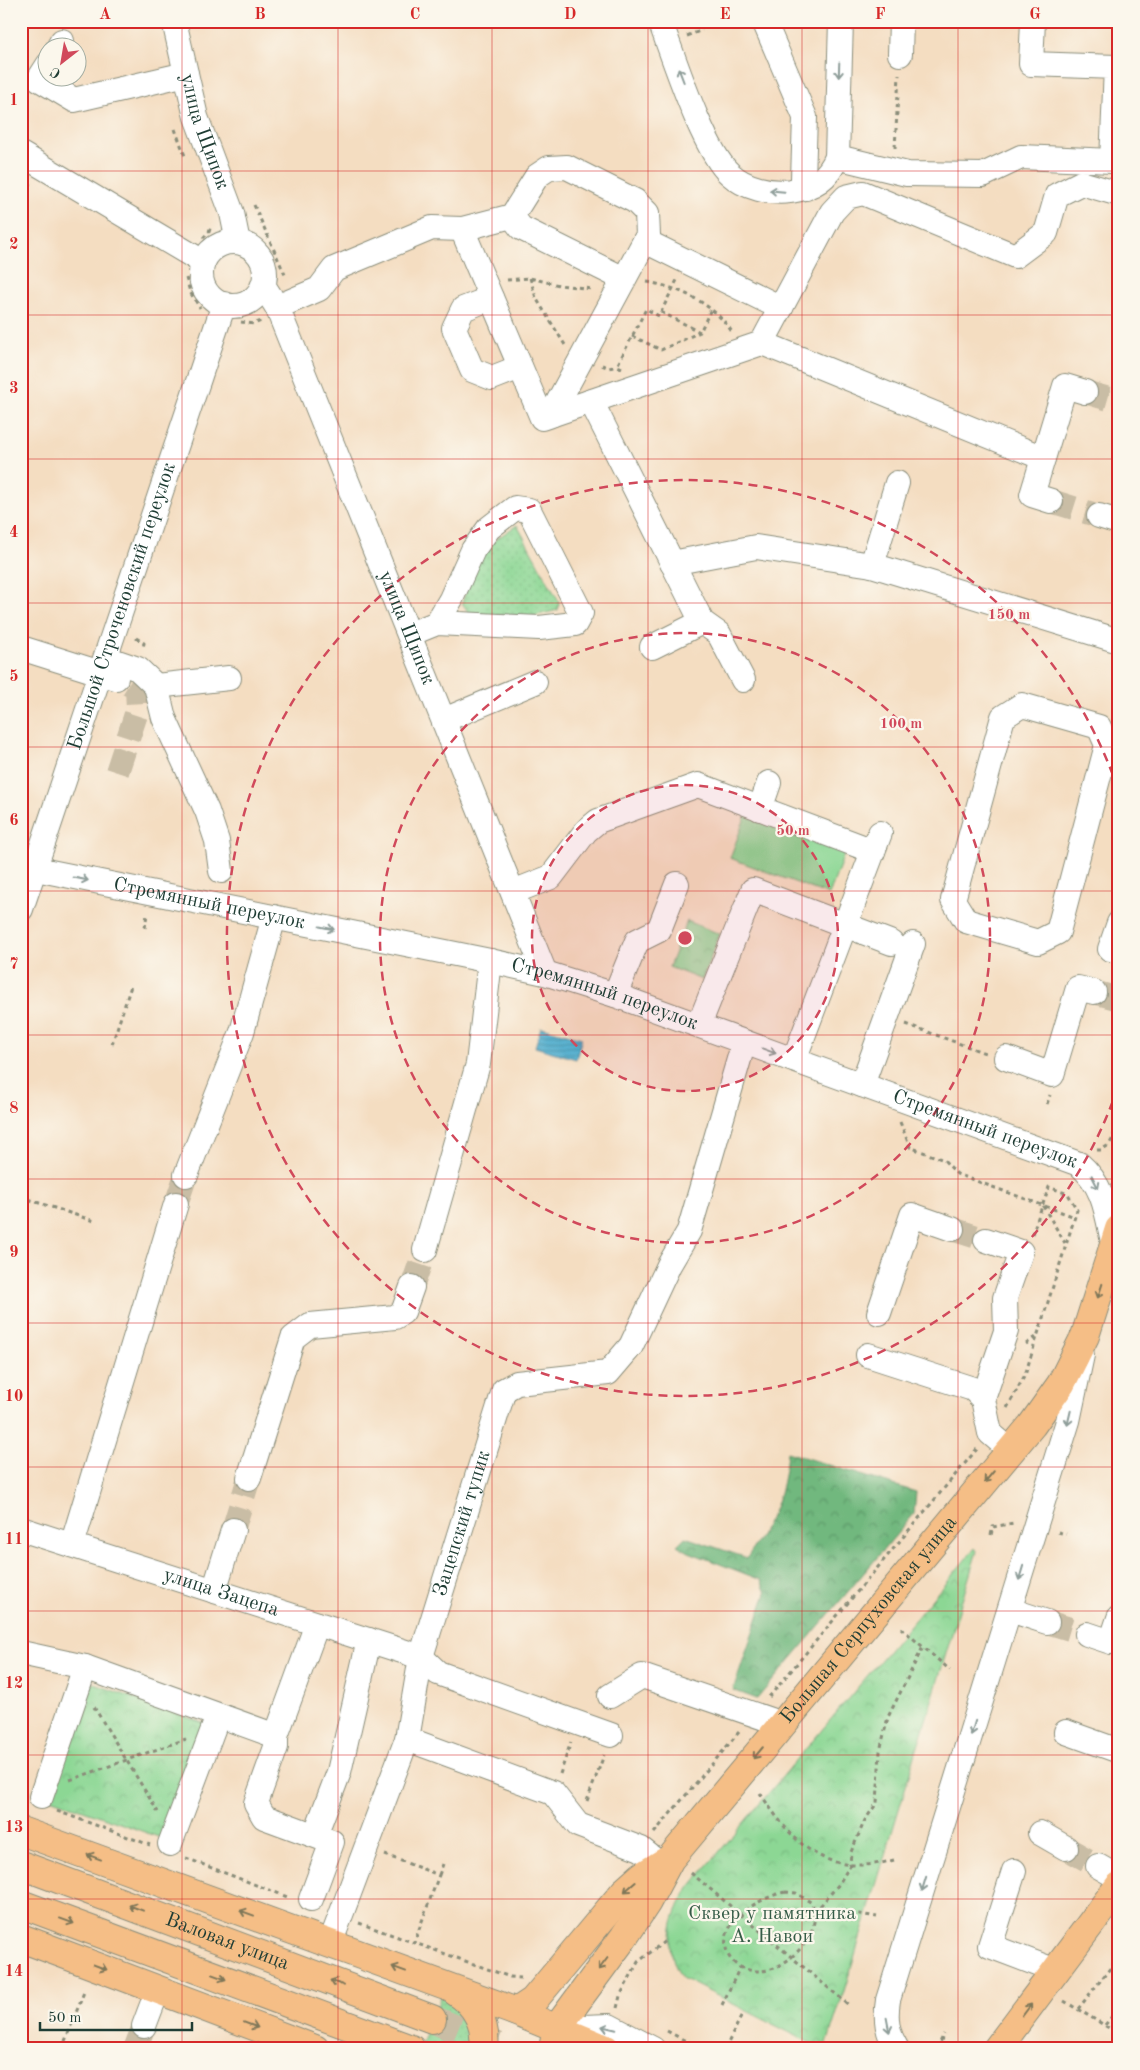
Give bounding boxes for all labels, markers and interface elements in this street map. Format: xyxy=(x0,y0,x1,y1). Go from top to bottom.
text: A xyxy=(99,7,111,23)
text: B xyxy=(254,7,266,23)
text: C xyxy=(410,7,420,23)
text: D xyxy=(564,7,576,23)
text: E xyxy=(719,7,731,23)
text: F xyxy=(875,7,886,23)
text: G xyxy=(1029,7,1041,23)
north arrow xyxy=(38,38,88,88)
one-way arrow xyxy=(835,62,844,78)
text: С xyxy=(48,64,63,81)
one-way arrow xyxy=(676,67,685,83)
street label: улица Щипок xyxy=(176,72,232,193)
text: 1 xyxy=(9,93,19,109)
one-way arrow xyxy=(769,186,785,196)
text: 2 xyxy=(9,237,19,253)
text: 3 xyxy=(9,381,19,397)
street label: Большой Строченовский переулок xyxy=(65,460,180,753)
text: 4 xyxy=(9,525,19,541)
street label: улица Щипок xyxy=(374,568,438,688)
text: 150 m xyxy=(988,608,1030,623)
text: 5 xyxy=(9,669,19,685)
text: 100 m xyxy=(880,717,922,732)
text: 6 xyxy=(9,813,19,829)
text: 50 m xyxy=(776,824,810,839)
one-way arrow xyxy=(73,874,89,884)
street label: Стремянный переулок xyxy=(112,875,307,933)
one-way arrow xyxy=(318,924,334,933)
centre of rings xyxy=(676,929,694,947)
street label: Стремянный переулок xyxy=(509,956,701,1034)
text: 7 xyxy=(9,957,19,973)
one-way arrow xyxy=(761,1047,776,1056)
street label: Стремянный переулок xyxy=(890,1087,1080,1173)
text: 8 xyxy=(9,1101,19,1117)
one-way arrow xyxy=(1091,1174,1100,1189)
text: 9 xyxy=(9,1245,19,1261)
one-way arrow xyxy=(1094,1283,1104,1299)
text: 10 xyxy=(5,1389,23,1405)
one-way arrow xyxy=(1064,1409,1073,1425)
street label: Зацепский тупик xyxy=(431,1448,495,1599)
one-way arrow xyxy=(984,1470,995,1483)
street label: Большая Серпуховская улица xyxy=(777,1513,961,1728)
text: 11 xyxy=(5,1532,23,1548)
street label: улица Зацепа xyxy=(161,1565,281,1621)
one-way arrow xyxy=(1016,1565,1026,1581)
text: 12 xyxy=(5,1676,23,1692)
one-way arrow xyxy=(967,1720,977,1736)
one-way arrow xyxy=(753,1747,764,1760)
text: 13 xyxy=(5,1820,23,1836)
one-way arrow xyxy=(87,1852,102,1861)
one-way arrow xyxy=(919,1875,929,1891)
one-way arrow xyxy=(624,1881,637,1892)
one-way arrow xyxy=(129,1903,144,1912)
park label: Сквер у памятника А. Навои xyxy=(688,1904,856,1947)
one-way arrow xyxy=(239,1908,255,1917)
street label: Валовая улица xyxy=(162,1910,292,1974)
one-way arrow xyxy=(59,1916,74,1926)
one-way arrow xyxy=(598,1957,609,1970)
one-way arrow xyxy=(91,1963,107,1972)
text: 14 xyxy=(5,1964,23,1980)
one-way arrow xyxy=(392,1964,407,1973)
one-way arrow xyxy=(211,1973,226,1982)
one-way arrow xyxy=(330,1978,345,1987)
scale bar xyxy=(40,2000,192,2032)
one-way arrow xyxy=(1021,2004,1032,2017)
text: 50 m xyxy=(48,2011,82,2026)
one-way arrow xyxy=(883,2017,893,2033)
one-way arrow xyxy=(243,2021,259,2030)
one-way arrow xyxy=(602,2023,618,2033)

